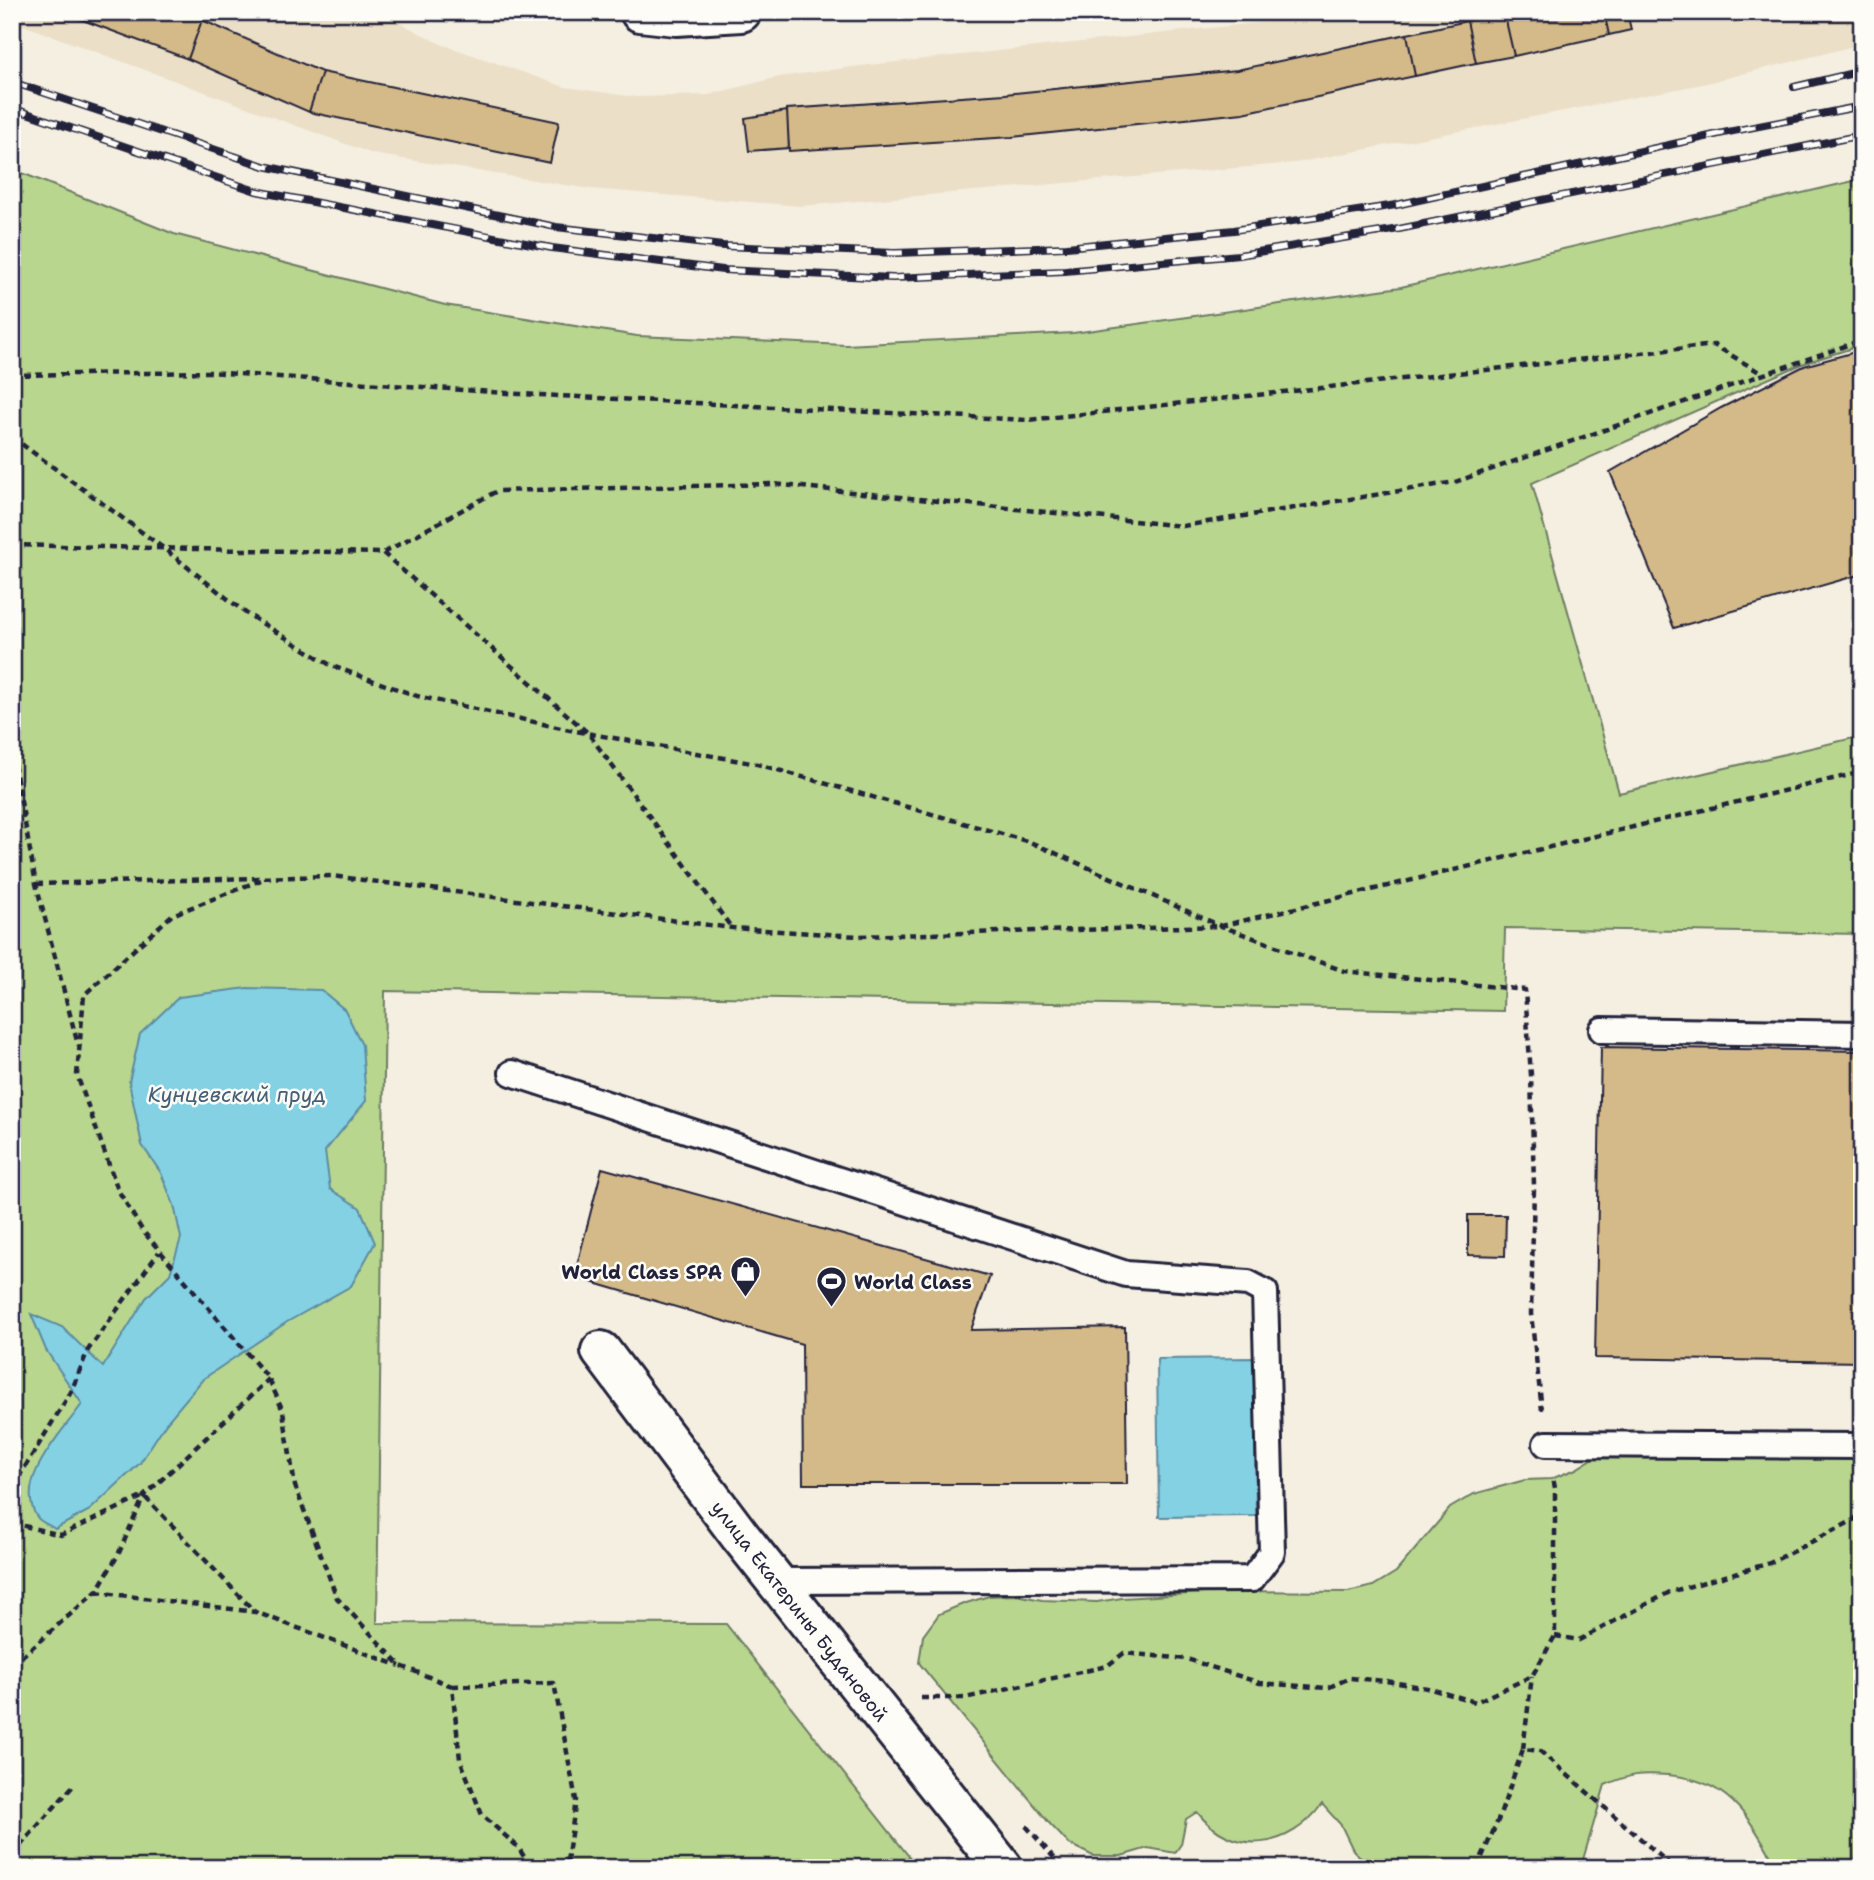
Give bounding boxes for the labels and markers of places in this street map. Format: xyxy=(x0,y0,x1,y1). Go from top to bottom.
shop icon: World Class SPA xyxy=(728,1255,762,1299)
place label: World Class SPA xyxy=(561,1260,722,1285)
sports icon: World Class xyxy=(814,1265,848,1309)
place label: World Class xyxy=(854,1270,972,1295)

